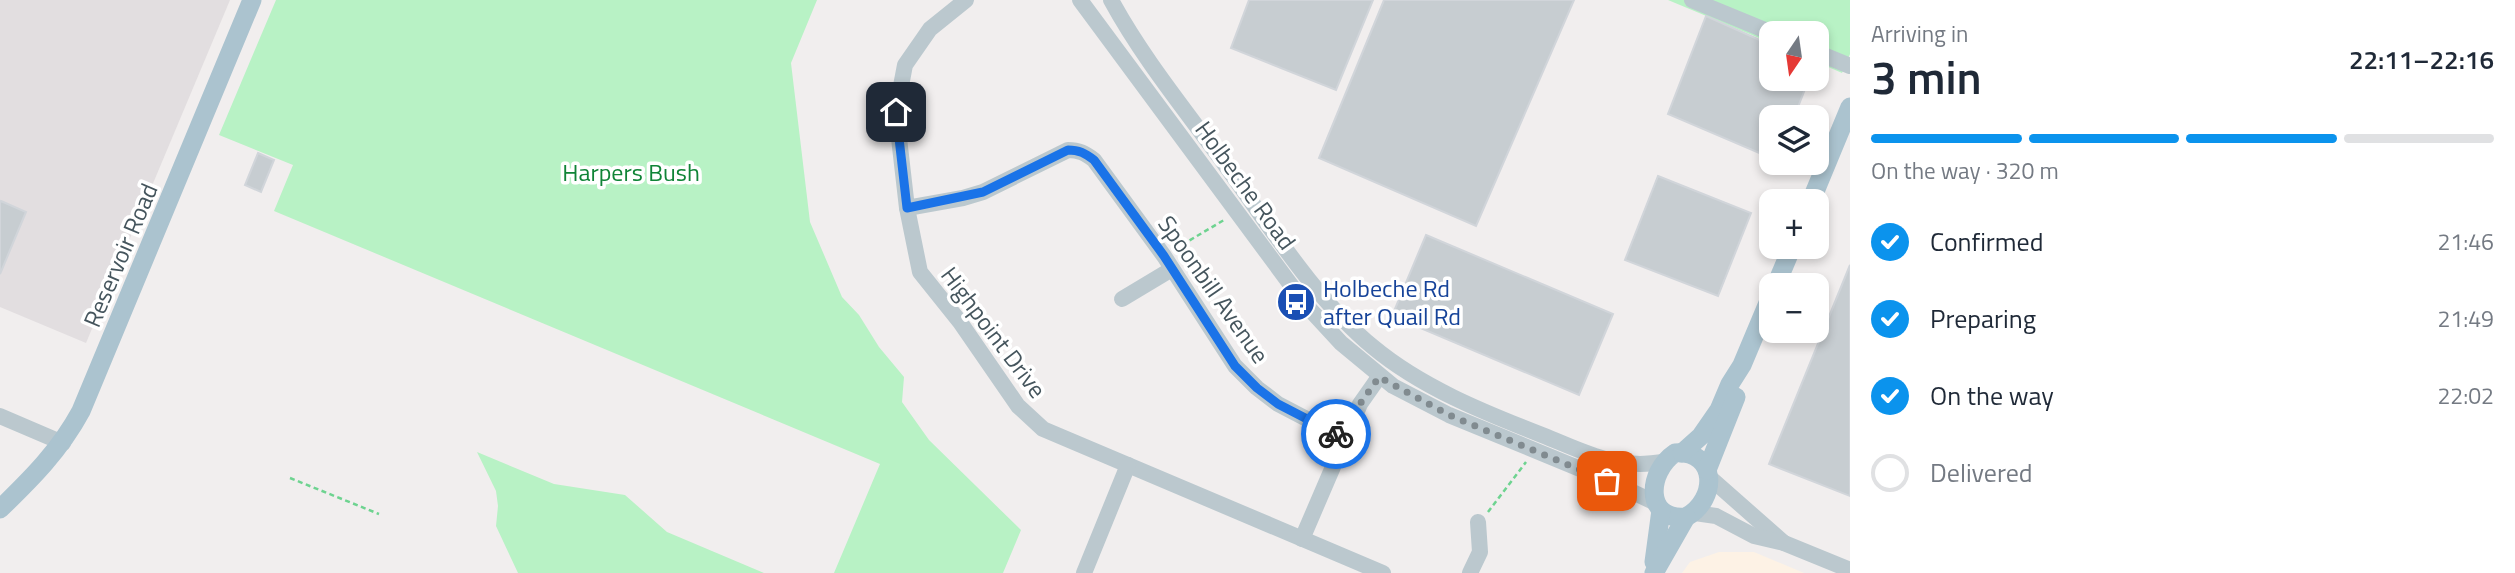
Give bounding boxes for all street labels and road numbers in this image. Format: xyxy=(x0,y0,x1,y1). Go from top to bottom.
street label: Holbeche Road xyxy=(1187,113,1305,257)
street label: Reservoir Road xyxy=(74,178,166,332)
street label: Spoonbill Avenue xyxy=(1150,208,1278,370)
street label: Highpoint Drive xyxy=(933,259,1055,405)

